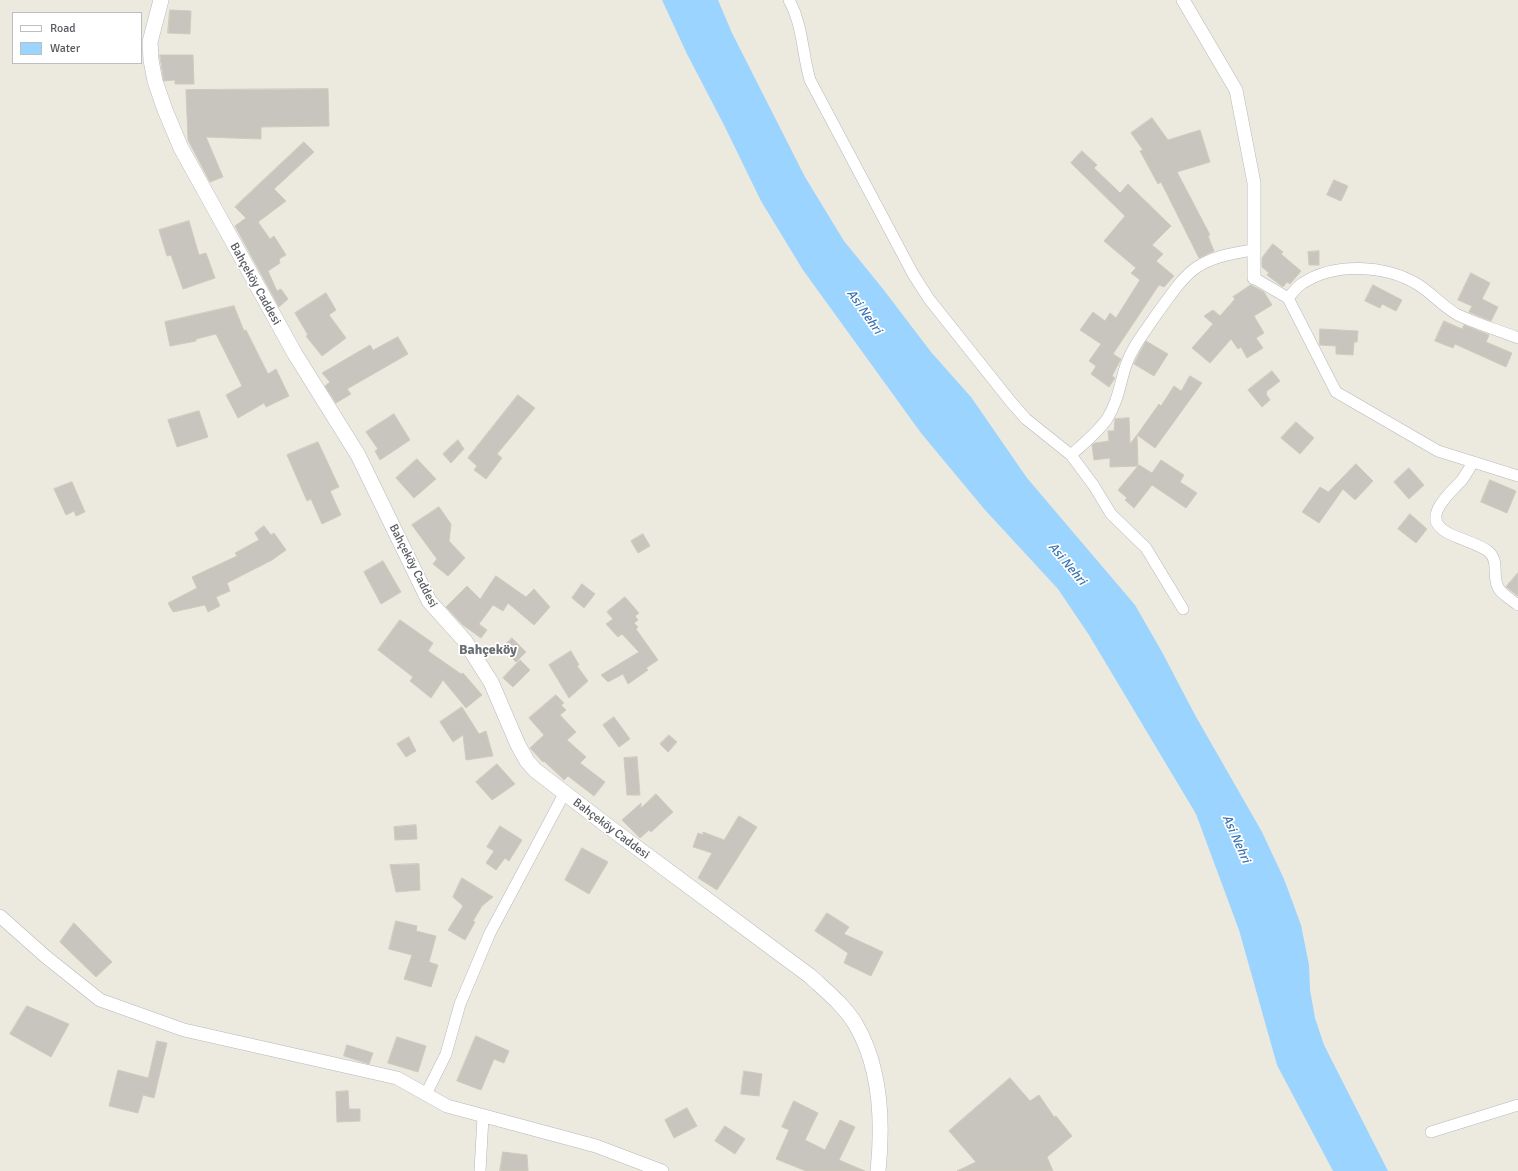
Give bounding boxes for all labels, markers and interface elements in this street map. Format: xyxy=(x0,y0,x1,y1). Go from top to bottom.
legend xyxy=(12,12,142,64)
text: Road xyxy=(50,21,76,36)
text: Water xyxy=(50,41,80,56)
street label: Bahçeköy Caddesi xyxy=(226,240,284,328)
water label: Asi Nehri xyxy=(843,287,885,337)
street label: Bahçeköy Caddesi xyxy=(386,522,440,610)
water label: Asi Nehri xyxy=(1045,539,1089,589)
district label: Bahçeköy xyxy=(459,642,517,658)
street label: Bahçeköy Caddesi xyxy=(570,796,652,862)
water label: Asi Nehri xyxy=(1219,813,1253,865)

